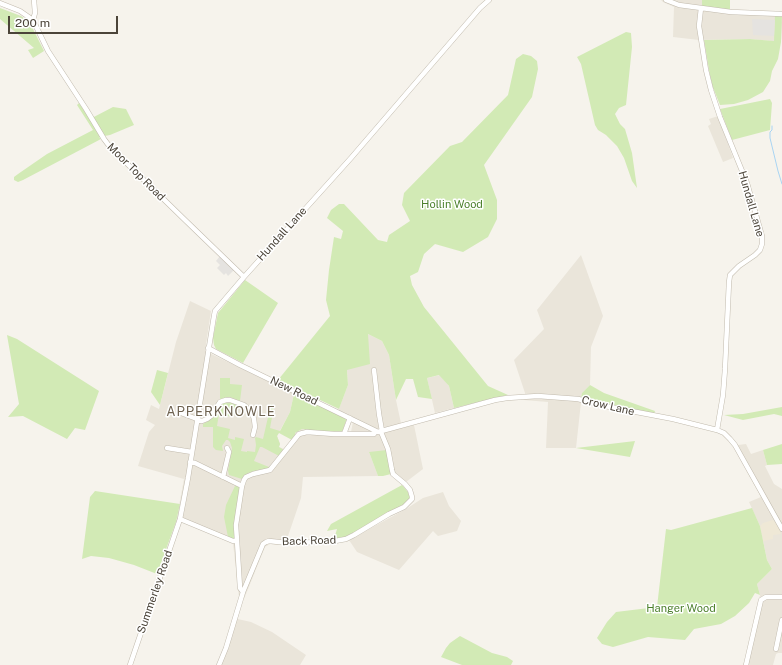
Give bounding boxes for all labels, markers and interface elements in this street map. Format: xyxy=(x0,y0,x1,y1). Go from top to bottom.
scale bar xyxy=(10,8,120,34)
text: 200 m xyxy=(15,16,50,30)
street label: Moor Top Road xyxy=(104,140,168,204)
street label: Hundall Lane xyxy=(735,170,767,238)
park label: Hollin Wood xyxy=(421,198,483,212)
street label: Hundall Lane xyxy=(254,204,310,264)
street label: New Road xyxy=(268,374,320,408)
street label: Crow Lane xyxy=(580,393,636,419)
district label: APPERKNOWLE xyxy=(166,404,276,420)
street label: Back Road xyxy=(282,533,336,549)
street label: Summerley Road xyxy=(135,549,175,635)
park label: Hanger Wood xyxy=(646,602,716,616)

